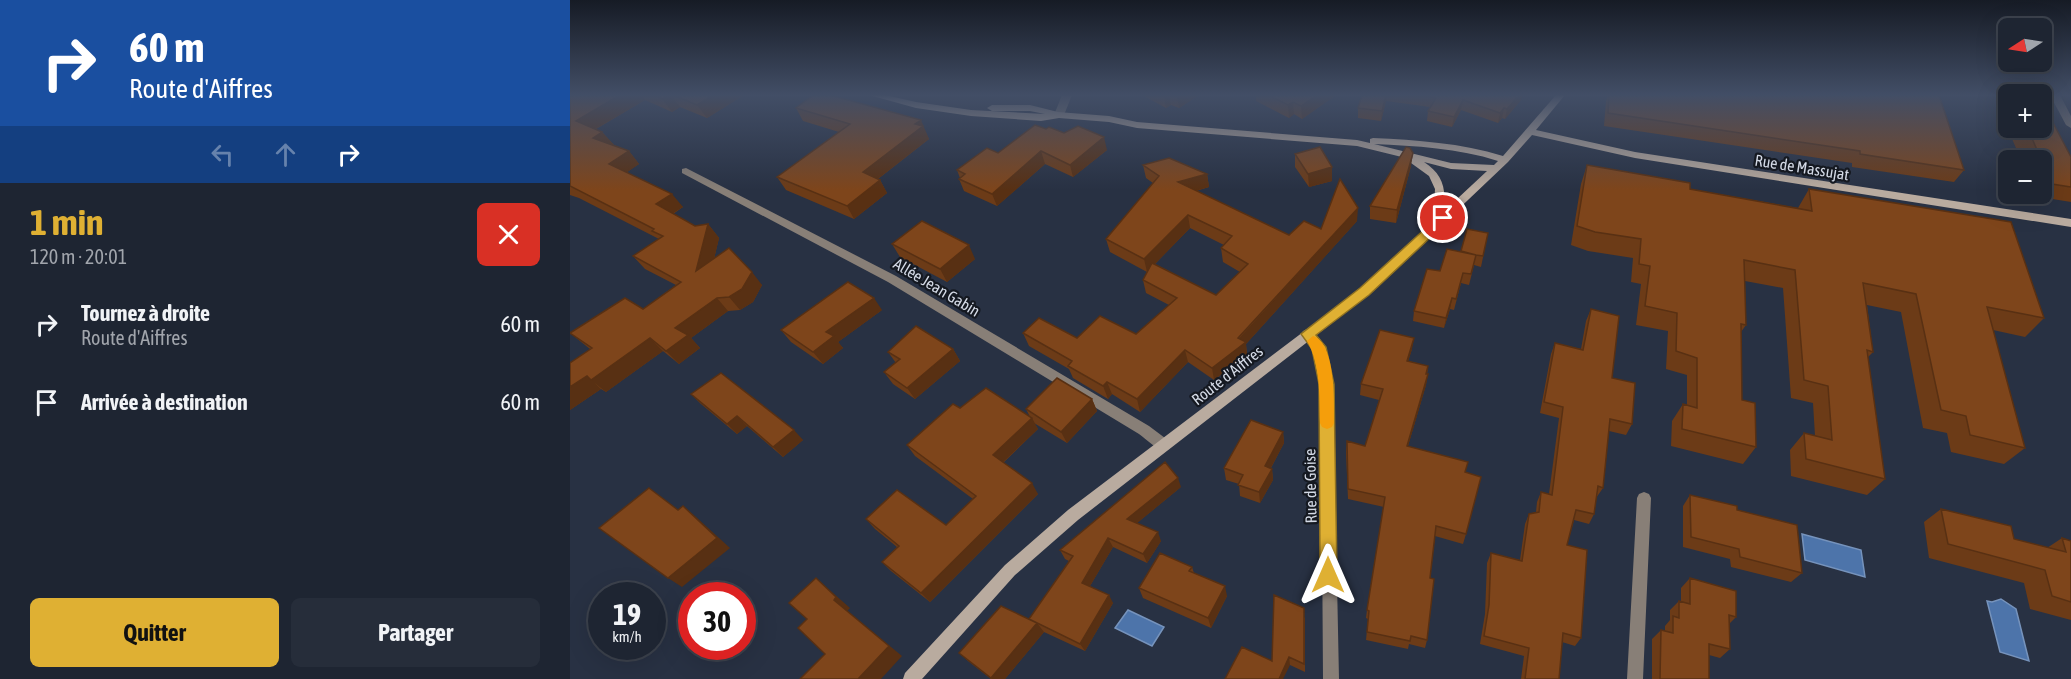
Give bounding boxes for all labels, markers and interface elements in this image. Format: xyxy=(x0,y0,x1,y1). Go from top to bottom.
north arrow xyxy=(1998,18,2052,72)
map controls xyxy=(1998,18,2052,204)
text: 60 m xyxy=(129,23,204,71)
icon: right xyxy=(30,24,108,102)
text: Route d'Aiffres xyxy=(129,73,273,104)
button: + xyxy=(1998,84,2052,138)
icon: left xyxy=(206,138,239,171)
icon: ahead xyxy=(269,138,302,171)
icon: right xyxy=(332,138,365,171)
button: − xyxy=(1998,150,2052,204)
street label: Rue de Massujat xyxy=(1753,151,1851,184)
pin xyxy=(1417,192,1468,243)
text: 1 min xyxy=(30,201,104,243)
icon: arrive xyxy=(1426,201,1459,234)
button: close xyxy=(477,203,540,266)
text: 120 m · 20:01 xyxy=(30,245,127,268)
street label: Allée Jean Gabin xyxy=(891,254,983,320)
text: Tournez à droite xyxy=(81,300,210,326)
icon: right xyxy=(30,308,63,341)
text: 60 m xyxy=(500,311,540,337)
text: Route d'Aiffres xyxy=(81,326,187,349)
street label: Route d'Aiffres xyxy=(1188,341,1266,408)
icon: arrive xyxy=(30,386,63,419)
text: Arrivée à destination xyxy=(81,389,248,415)
text: 60 m xyxy=(500,389,540,415)
street label: Rue de Goise xyxy=(1300,448,1320,524)
position arrow xyxy=(1296,543,1360,607)
speed limit sign: 30 xyxy=(678,582,756,660)
text: 19 xyxy=(613,597,641,631)
button: Quitter xyxy=(30,598,279,667)
button: Partager xyxy=(291,598,540,667)
text: km/h xyxy=(612,628,642,645)

